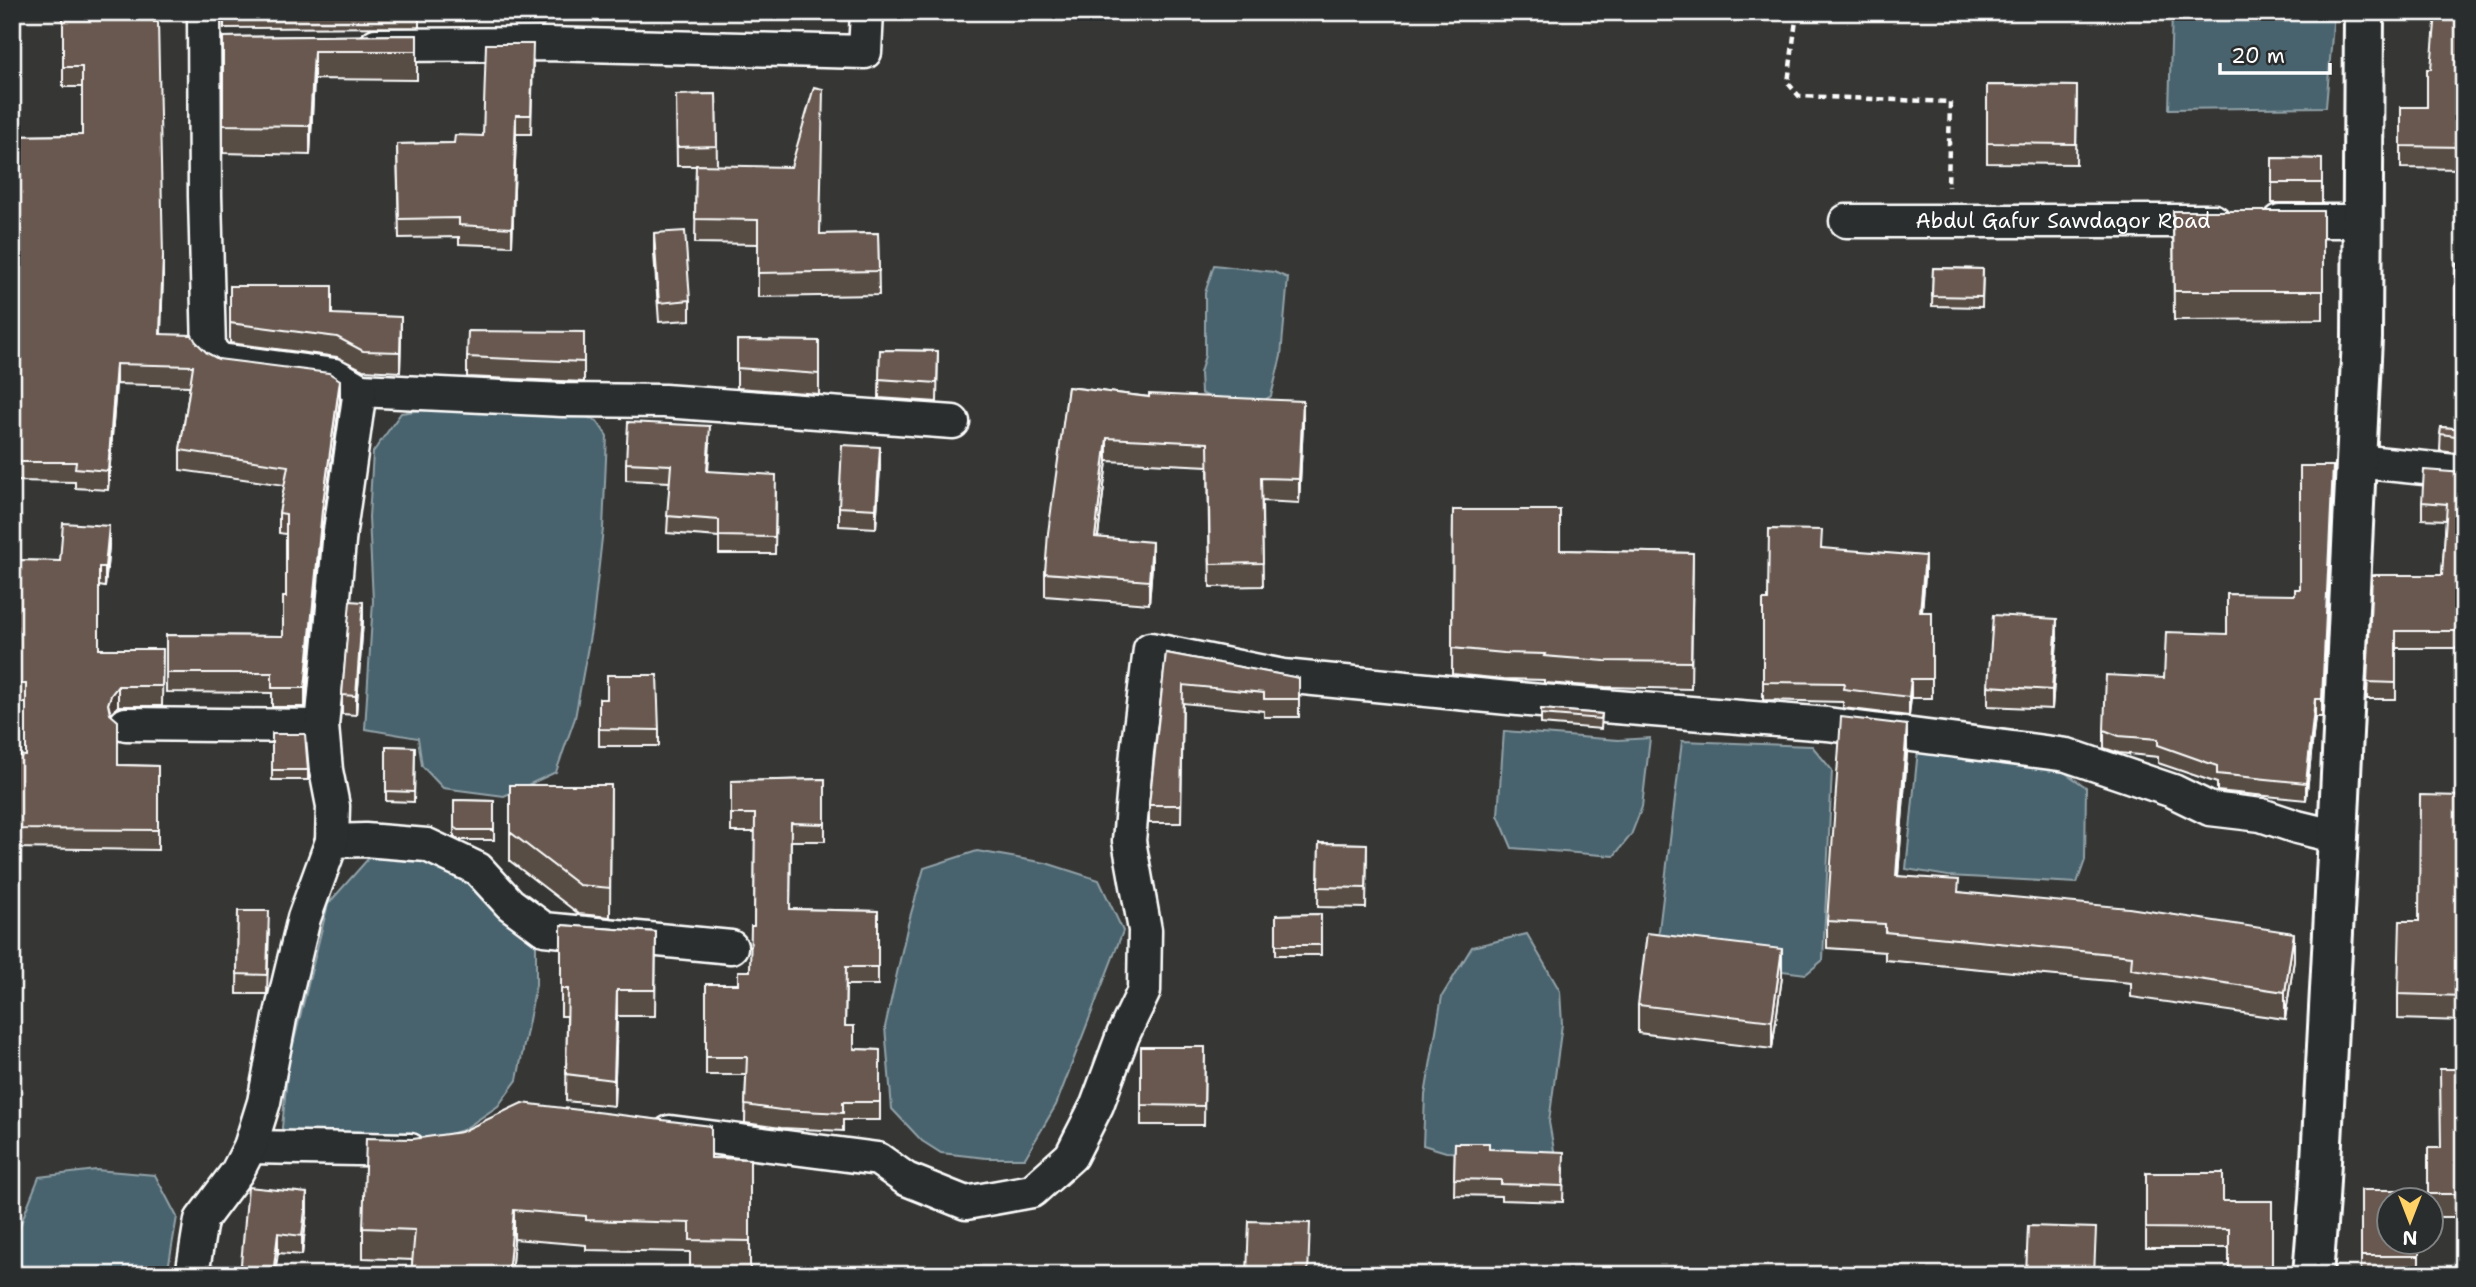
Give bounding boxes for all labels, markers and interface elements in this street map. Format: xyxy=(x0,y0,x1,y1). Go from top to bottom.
scale bar xyxy=(2220,32,2331,76)
text: 20 m xyxy=(2231,42,2285,70)
street label: Abdul Gafur Sawdagor Road xyxy=(1915,207,2211,235)
north arrow xyxy=(2374,1186,2444,1256)
text: N xyxy=(2402,1225,2418,1250)

